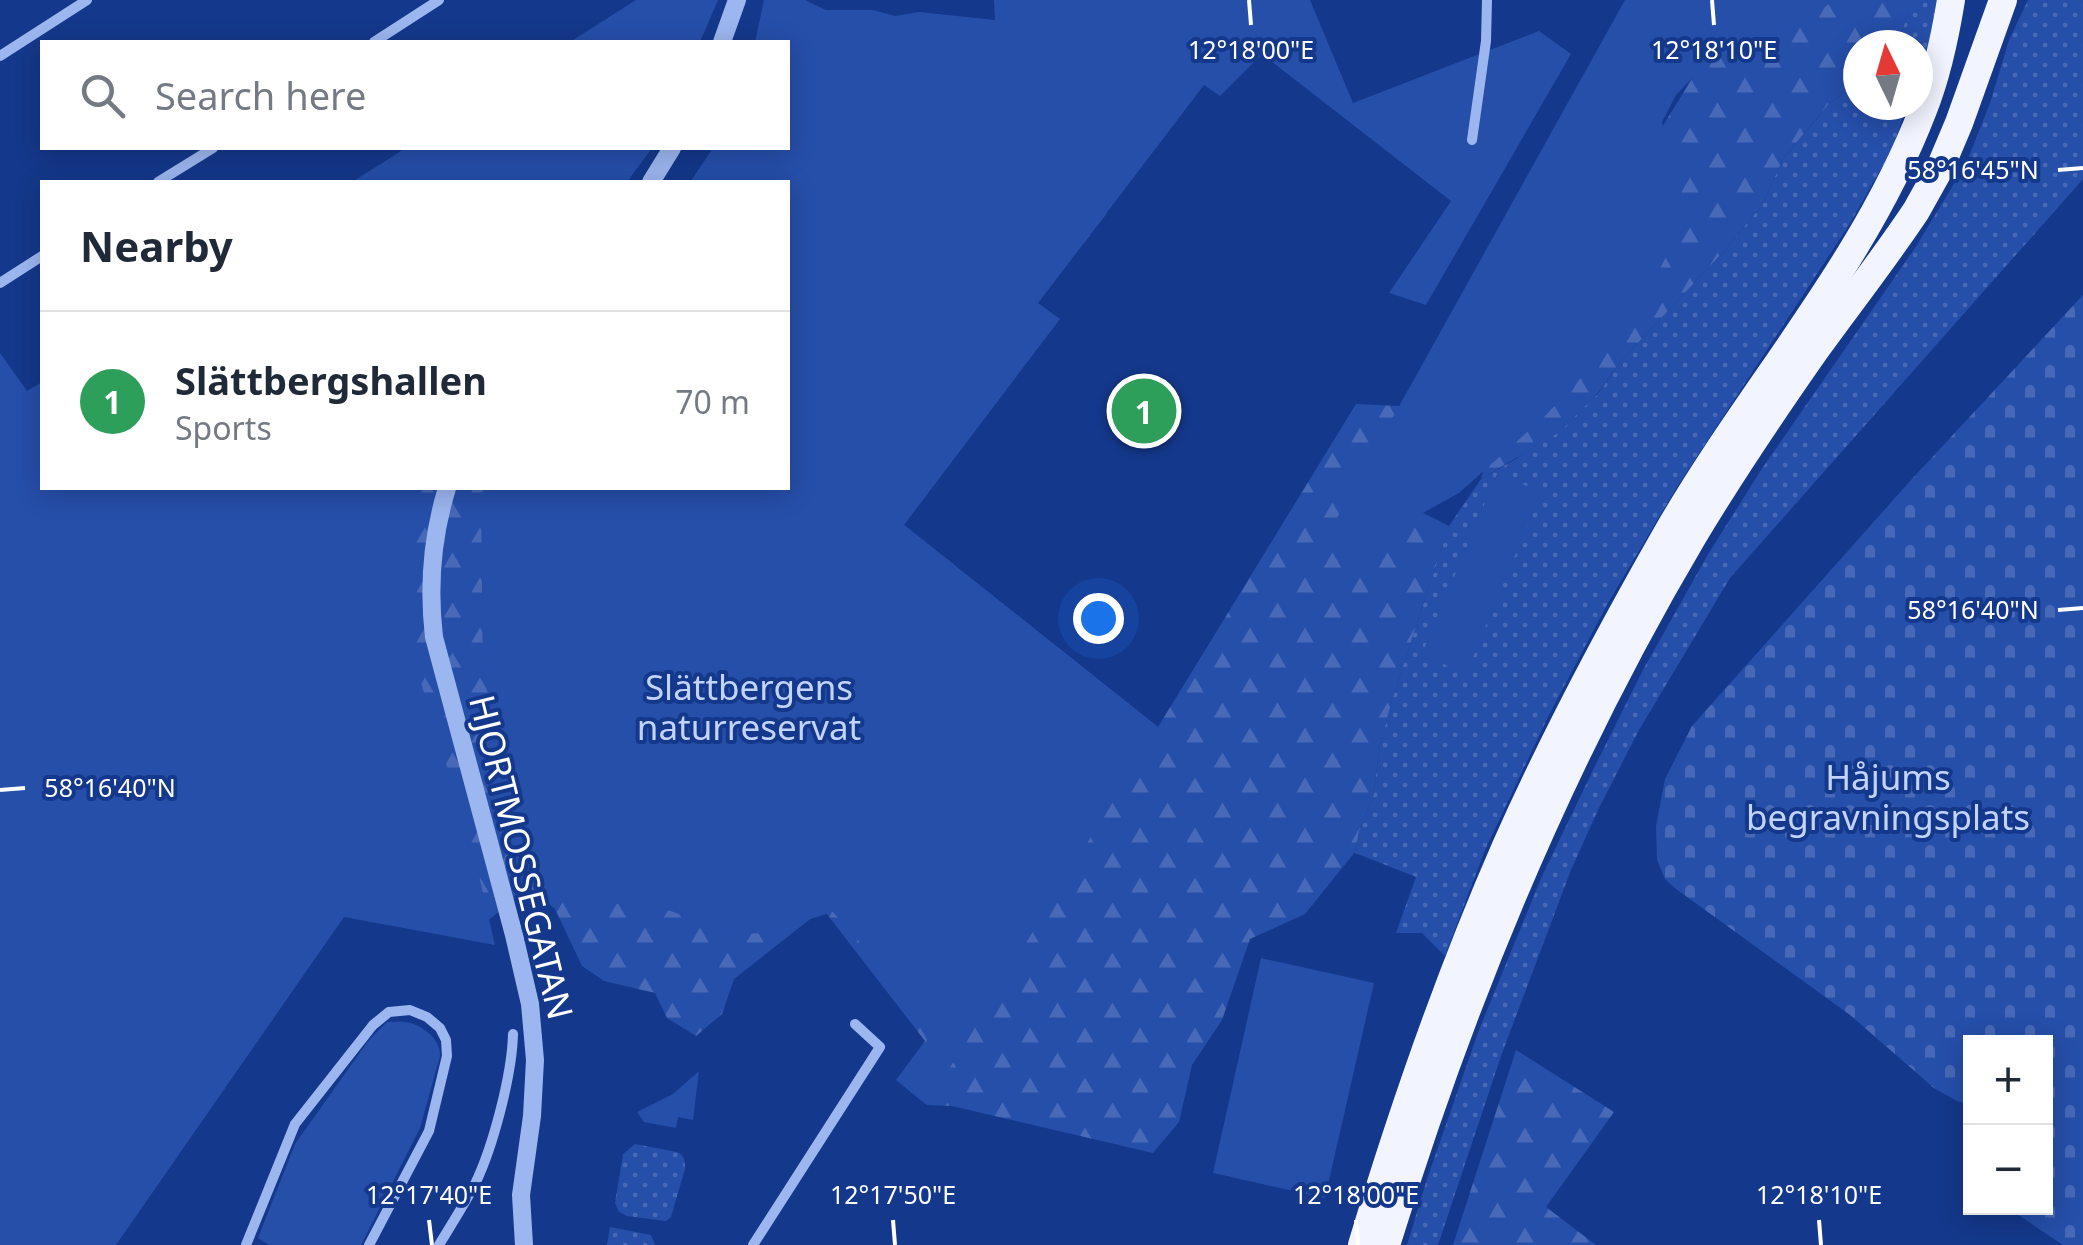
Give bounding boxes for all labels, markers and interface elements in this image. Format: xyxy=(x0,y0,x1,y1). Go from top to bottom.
north arrow xyxy=(1843,30,1933,120)
text: 12°18'00"E xyxy=(1188,32,1314,66)
text: 12°18'10"E xyxy=(1651,32,1777,66)
search box xyxy=(40,40,790,150)
icon: search xyxy=(75,68,130,123)
text: Search here xyxy=(155,69,366,121)
text: 58°16'45"N xyxy=(1907,152,2039,186)
text: Nearby xyxy=(80,217,233,274)
text: Slättbergshallen xyxy=(175,354,487,406)
pin: 1 xyxy=(1112,374,1176,448)
text: 1 xyxy=(103,380,122,423)
text: 70 m xyxy=(675,380,750,423)
text: Sports xyxy=(175,406,272,449)
text: 58°16'40"N xyxy=(1907,592,2039,626)
your location xyxy=(1073,593,1124,644)
park label: Slättbergens naturreservat xyxy=(637,663,861,750)
street label: HJORTMOSSEGATAN xyxy=(459,690,585,1024)
park label: Håjums begravningsplats xyxy=(1746,753,2030,840)
text: 58°16'40"N xyxy=(44,770,176,804)
map controls xyxy=(1963,1035,2053,1215)
button: + xyxy=(1963,1035,2053,1125)
button: − xyxy=(1963,1125,2053,1215)
text: 12°17'40"E xyxy=(366,1177,492,1211)
text: 12°17'50"E xyxy=(830,1177,956,1211)
text: 12°18'00"E xyxy=(1293,1177,1419,1211)
text: 12°18'10"E xyxy=(1756,1177,1882,1211)

